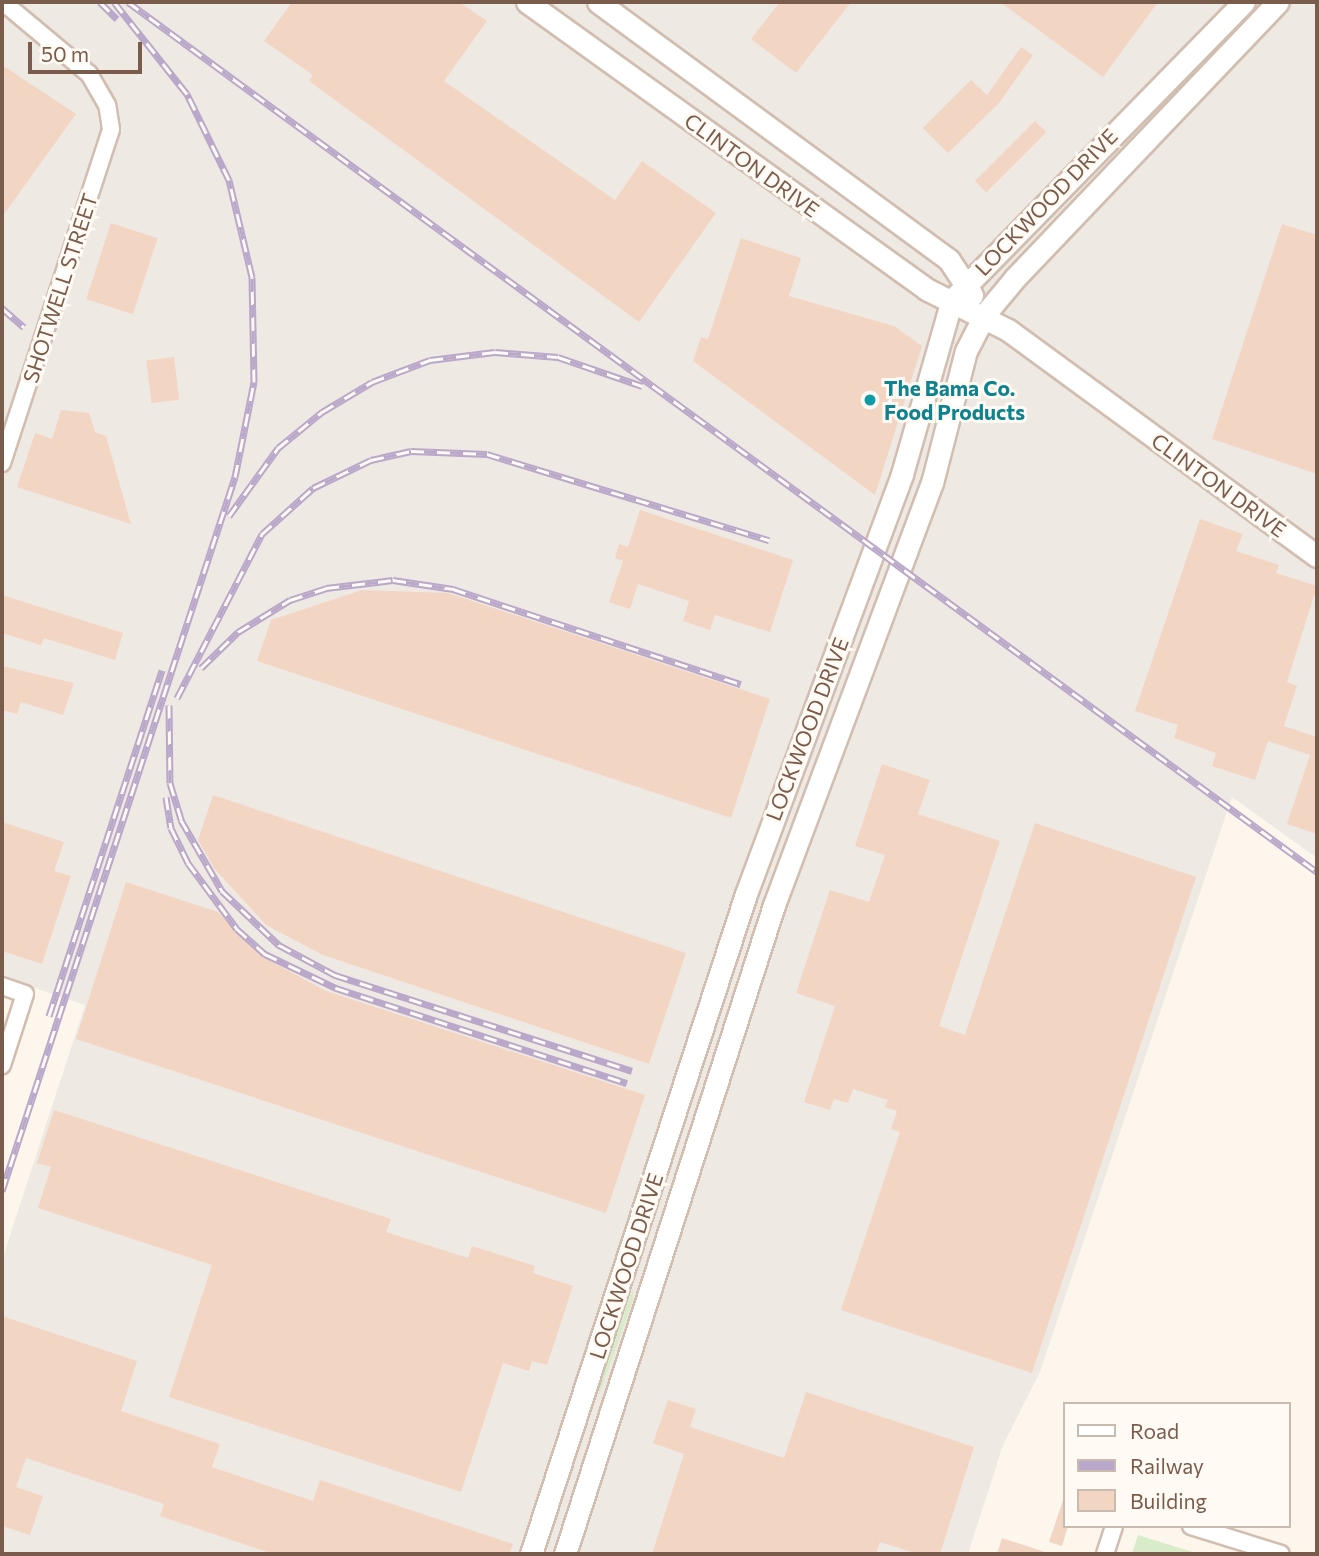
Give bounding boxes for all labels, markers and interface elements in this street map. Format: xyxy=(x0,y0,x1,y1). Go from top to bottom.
scale bar xyxy=(32,28,145,72)
text: 50 m xyxy=(41,41,89,66)
street label: CLINTON DRIVE xyxy=(680,108,824,222)
street label: LOCKWOOD DRIVE xyxy=(969,123,1123,281)
street label: SHOTWELL STREET xyxy=(17,190,103,386)
place label: The Bama Co. Food Products xyxy=(884,375,1025,425)
marker: The Bama Co. Food Products xyxy=(862,392,878,408)
street label: CLINTON DRIVE xyxy=(1147,428,1291,542)
street label: LOCKWOOD DRIVE xyxy=(760,634,854,824)
street label: LOCKWOOD DRIVE xyxy=(584,1170,668,1362)
legend xyxy=(1064,1402,1291,1528)
text: Road xyxy=(1130,1418,1179,1443)
text: Railway xyxy=(1130,1453,1204,1478)
text: Building xyxy=(1130,1488,1207,1513)

